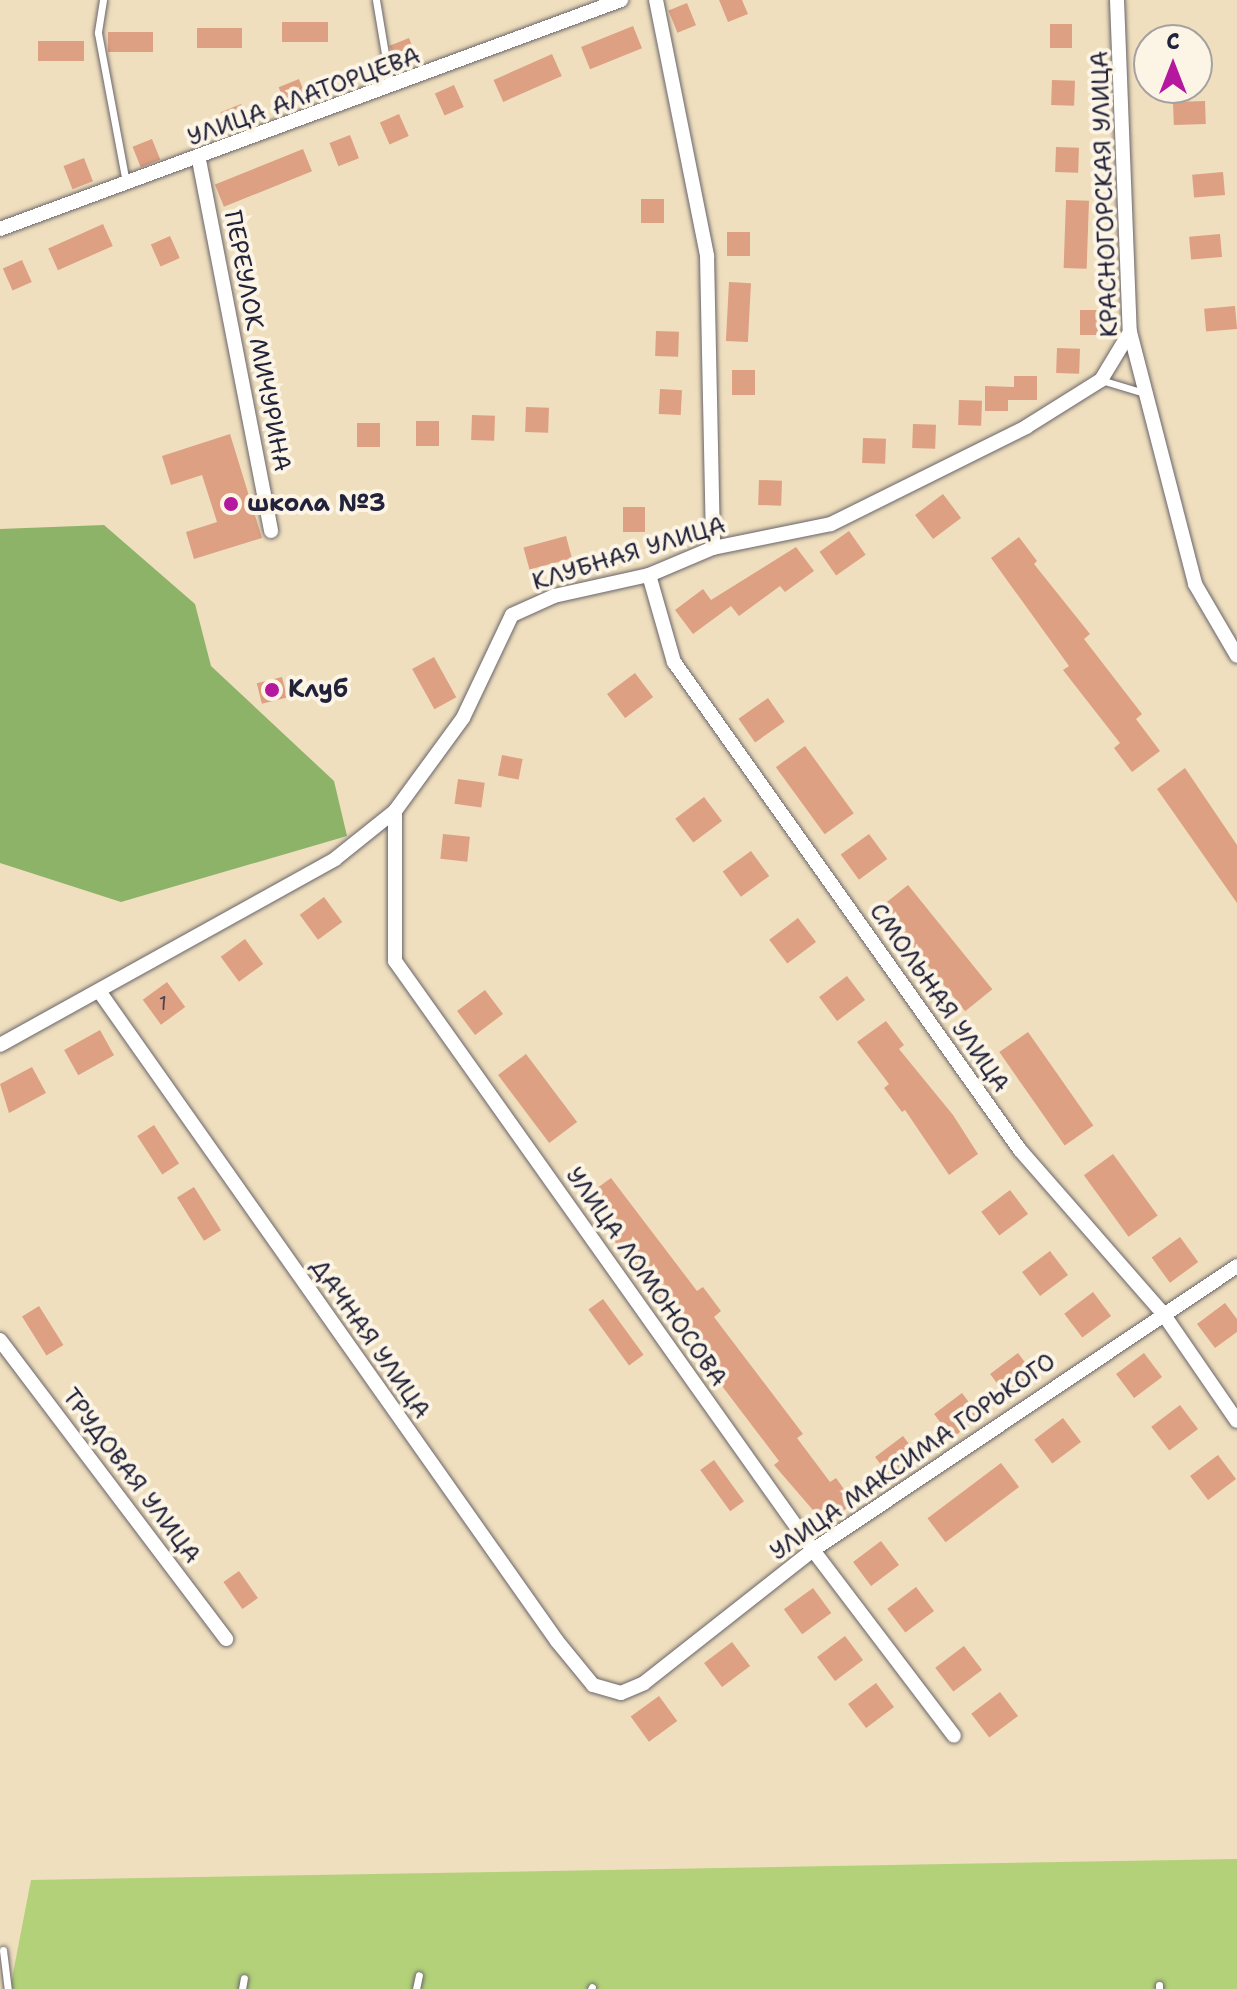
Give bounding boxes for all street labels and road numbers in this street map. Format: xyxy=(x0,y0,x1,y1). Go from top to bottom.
street label: УЛИЦА АЛАТОРЦЕВА xyxy=(184,41,424,153)
street label: КРАСНОГОРСКАЯ УЛИЦА xyxy=(1086,50,1124,338)
street label: ПЕРЕУЛОК МИЧУРИНА xyxy=(218,208,296,474)
street label: КЛУБНАЯ УЛИЦА xyxy=(529,511,729,597)
street label: СМОЛЬНАЯ УЛИЦА xyxy=(863,898,1015,1098)
street label: УЛИЦА ЛОМОНОСОВА xyxy=(559,1162,733,1392)
street label: ДАЧНАЯ УЛИЦА xyxy=(304,1253,436,1425)
street label: УЛИЦА МАКСИМА ГОРЬКОГО xyxy=(765,1347,1061,1567)
street label: ТРУДОВАЯ УЛИЦА xyxy=(56,1383,206,1569)

